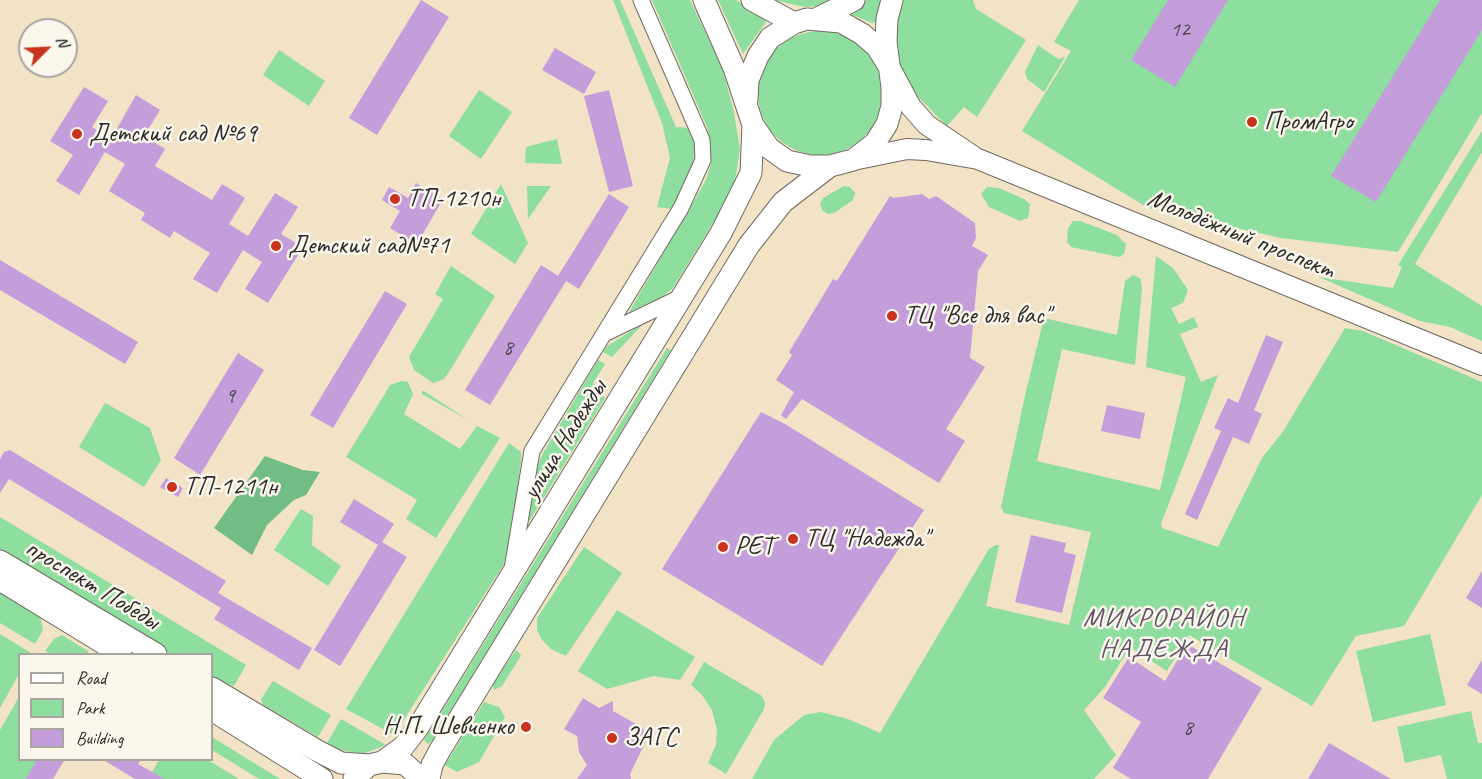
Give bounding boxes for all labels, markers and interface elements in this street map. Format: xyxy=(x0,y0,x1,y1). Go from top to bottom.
house number: 12 xyxy=(1170,17,1190,43)
north arrow xyxy=(18,18,78,78)
text: N xyxy=(51,33,74,50)
place label: ПромАгро xyxy=(1264,106,1353,138)
marker: ПромАгро xyxy=(1245,115,1259,129)
place label: Детский сад №69 xyxy=(89,118,257,150)
marker: Детский сад №69 xyxy=(70,127,84,141)
place label: ТП-1210н xyxy=(407,183,501,215)
street label: Молодёжный проспект xyxy=(1143,183,1339,287)
marker: ТП-1210н xyxy=(388,192,402,206)
place label: Детский сад№71 xyxy=(288,230,449,262)
marker: Детский сад№71 xyxy=(269,239,283,253)
place label: ТЦ "Все для вас" xyxy=(904,300,1050,332)
marker: ТЦ "Все для вас" xyxy=(885,309,899,323)
house number: 8 xyxy=(503,335,513,361)
street label: улица Надежды xyxy=(516,374,614,506)
house number: 9 xyxy=(225,383,235,409)
place label: ТП-1211н xyxy=(184,471,278,503)
marker: ТП-1211н xyxy=(165,480,179,494)
place label: ТЦ "Надежда" xyxy=(805,523,929,555)
place label: РЕТ xyxy=(735,531,773,563)
marker: ТЦ "Надежда" xyxy=(786,532,800,546)
street label: проспект Победы xyxy=(19,533,165,637)
marker: РЕТ xyxy=(716,540,730,554)
district label: МИКРОРАЙОН НАДЕЖДА xyxy=(1083,603,1245,666)
legend xyxy=(18,653,213,761)
text: Road xyxy=(76,667,106,689)
text: Park xyxy=(76,697,105,719)
place label: Н.П. Шевченко xyxy=(383,711,514,743)
house number: 8 xyxy=(1183,715,1193,741)
marker: Н.П. Шевченко xyxy=(519,720,533,734)
place label: ЗАГС xyxy=(624,722,677,754)
text: Building xyxy=(76,727,123,749)
marker: ЗАГС xyxy=(605,731,619,745)

